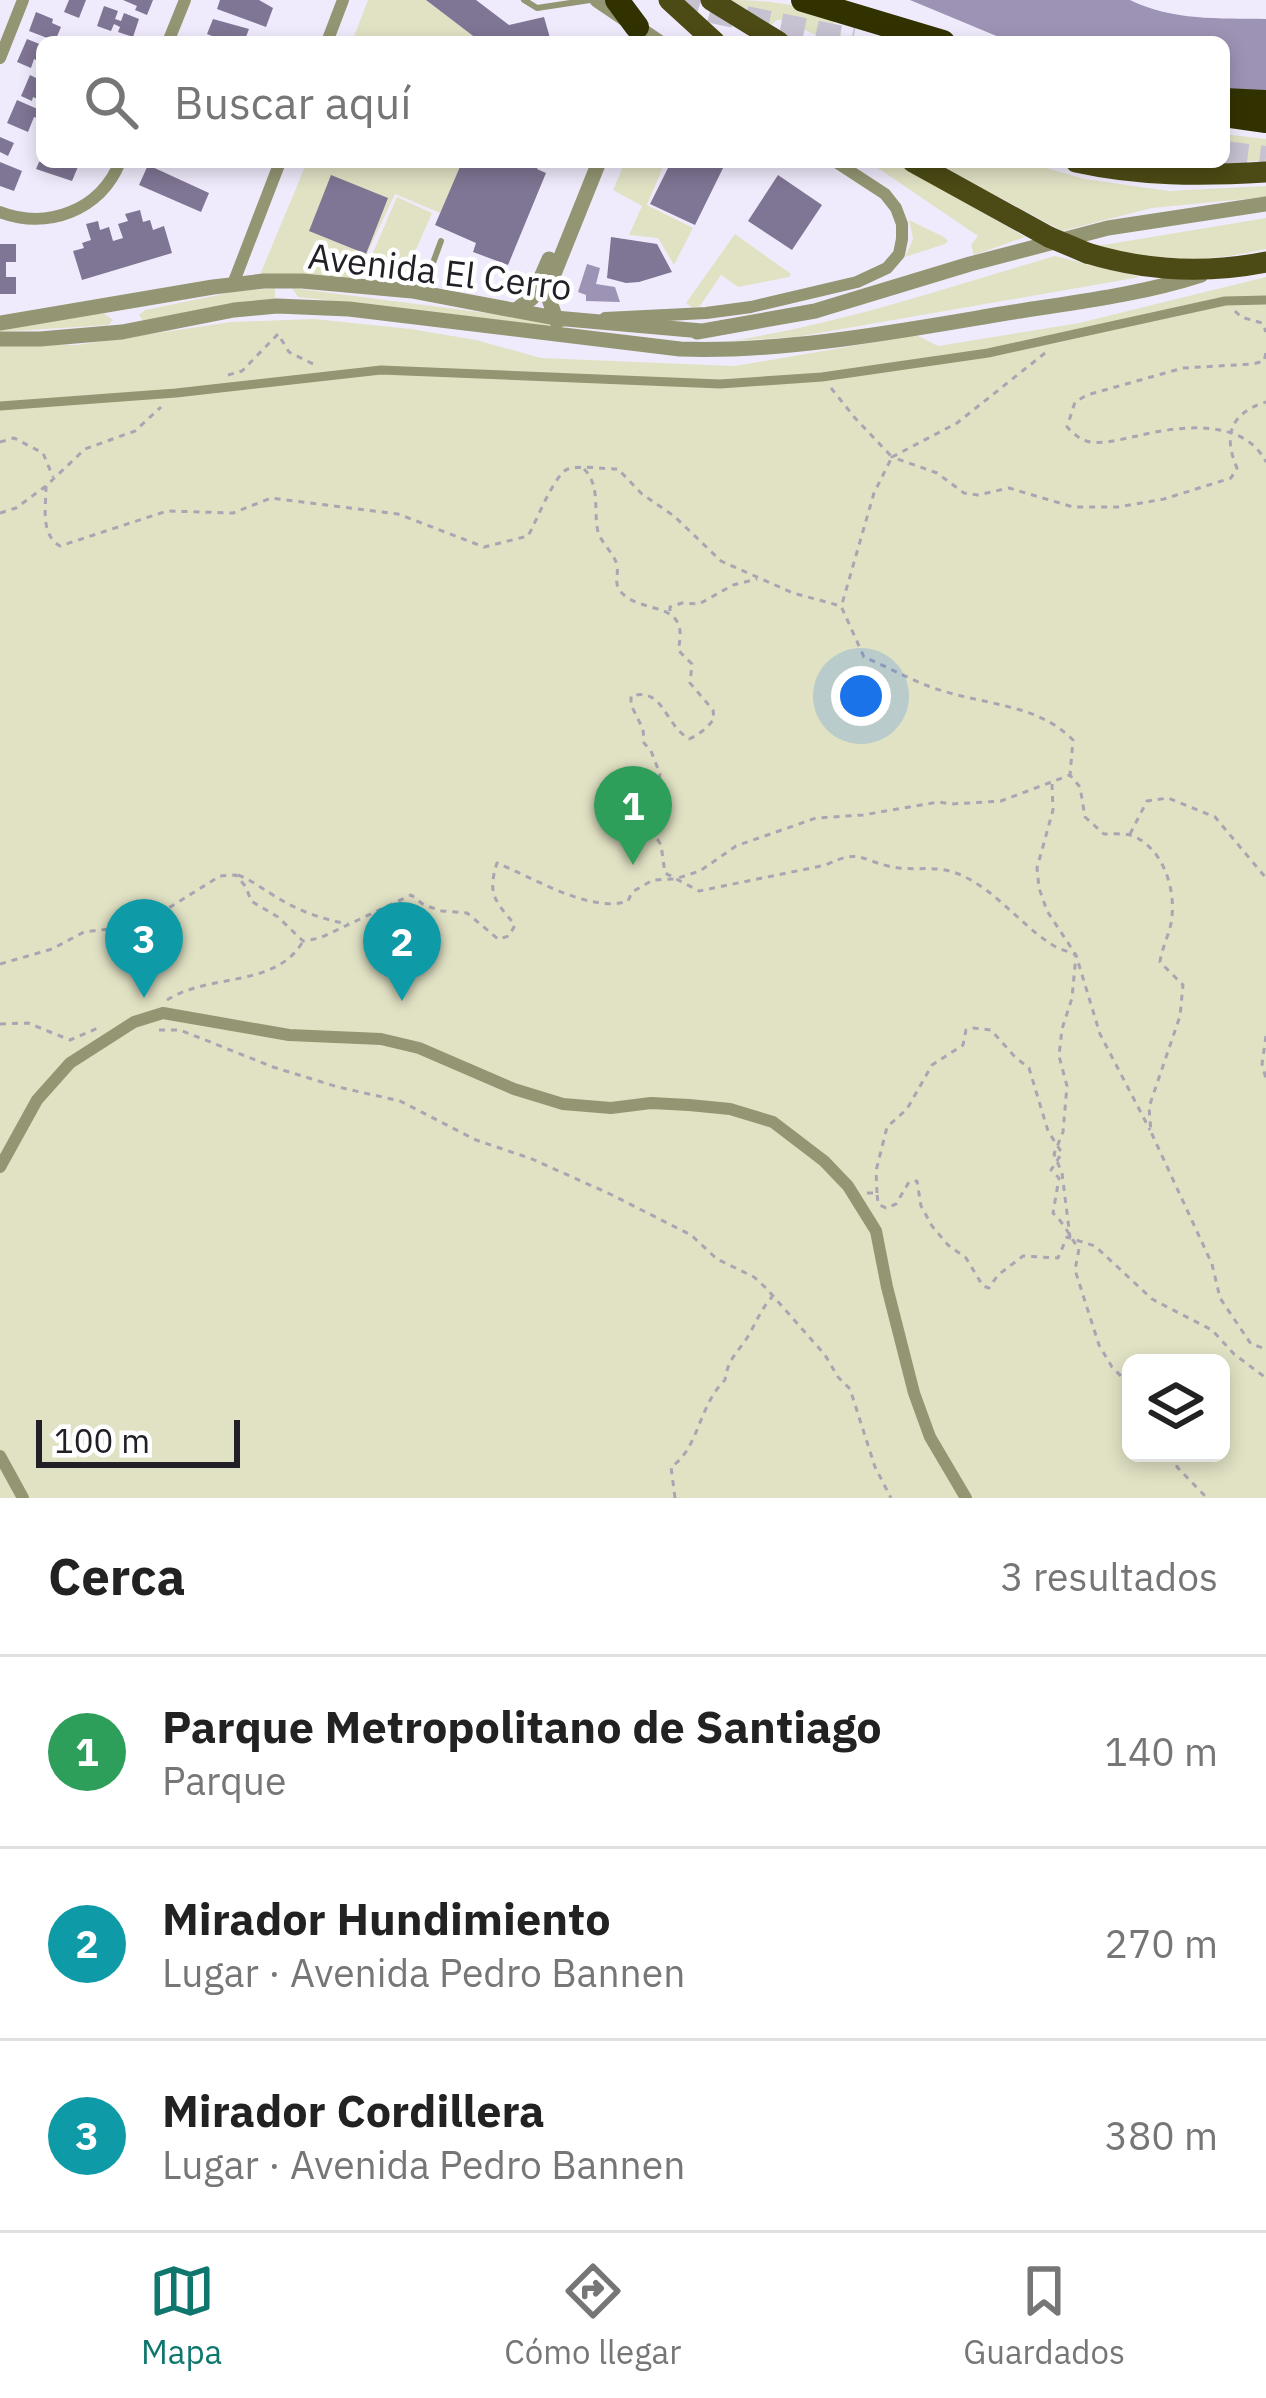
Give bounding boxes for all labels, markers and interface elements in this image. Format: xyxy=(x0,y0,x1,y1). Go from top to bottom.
search box xyxy=(36,36,1230,168)
icon: search xyxy=(78,69,144,135)
text: Buscar aquí xyxy=(174,73,412,131)
street label: Avenida El Cerro xyxy=(305,232,575,310)
your location xyxy=(831,666,891,726)
pin: 1 xyxy=(594,766,672,865)
pin: 3 xyxy=(105,899,183,998)
pin: 2 xyxy=(363,902,441,1001)
map controls xyxy=(1122,1354,1230,1462)
button: layers xyxy=(1122,1354,1230,1462)
scale bar xyxy=(36,1414,240,1467)
text: 100 m xyxy=(54,1419,150,1462)
text: Cerca xyxy=(48,1543,186,1609)
text: 3 resultados xyxy=(1000,1551,1218,1602)
text: Parque Metropolitano de Santiago xyxy=(162,1697,882,1755)
text: 1 xyxy=(75,1726,99,1777)
text: 140 m xyxy=(1105,1726,1218,1777)
text: Parque xyxy=(162,1755,286,1806)
text: Mirador Hundimiento xyxy=(162,1889,611,1947)
text: 2 xyxy=(75,1918,99,1969)
text: 270 m xyxy=(1105,1918,1218,1969)
text: Lugar · Avenida Pedro Bannen xyxy=(162,1947,685,1998)
text: Mirador Cordillera xyxy=(162,2081,545,2139)
text: 3 xyxy=(75,2110,99,2161)
text: 380 m xyxy=(1105,2110,1218,2161)
text: Lugar · Avenida Pedro Bannen xyxy=(162,2139,685,2190)
tab: Mapa xyxy=(141,2258,222,2373)
tab: Cómo llegar xyxy=(504,2258,681,2373)
tab: Guardados xyxy=(963,2258,1125,2373)

